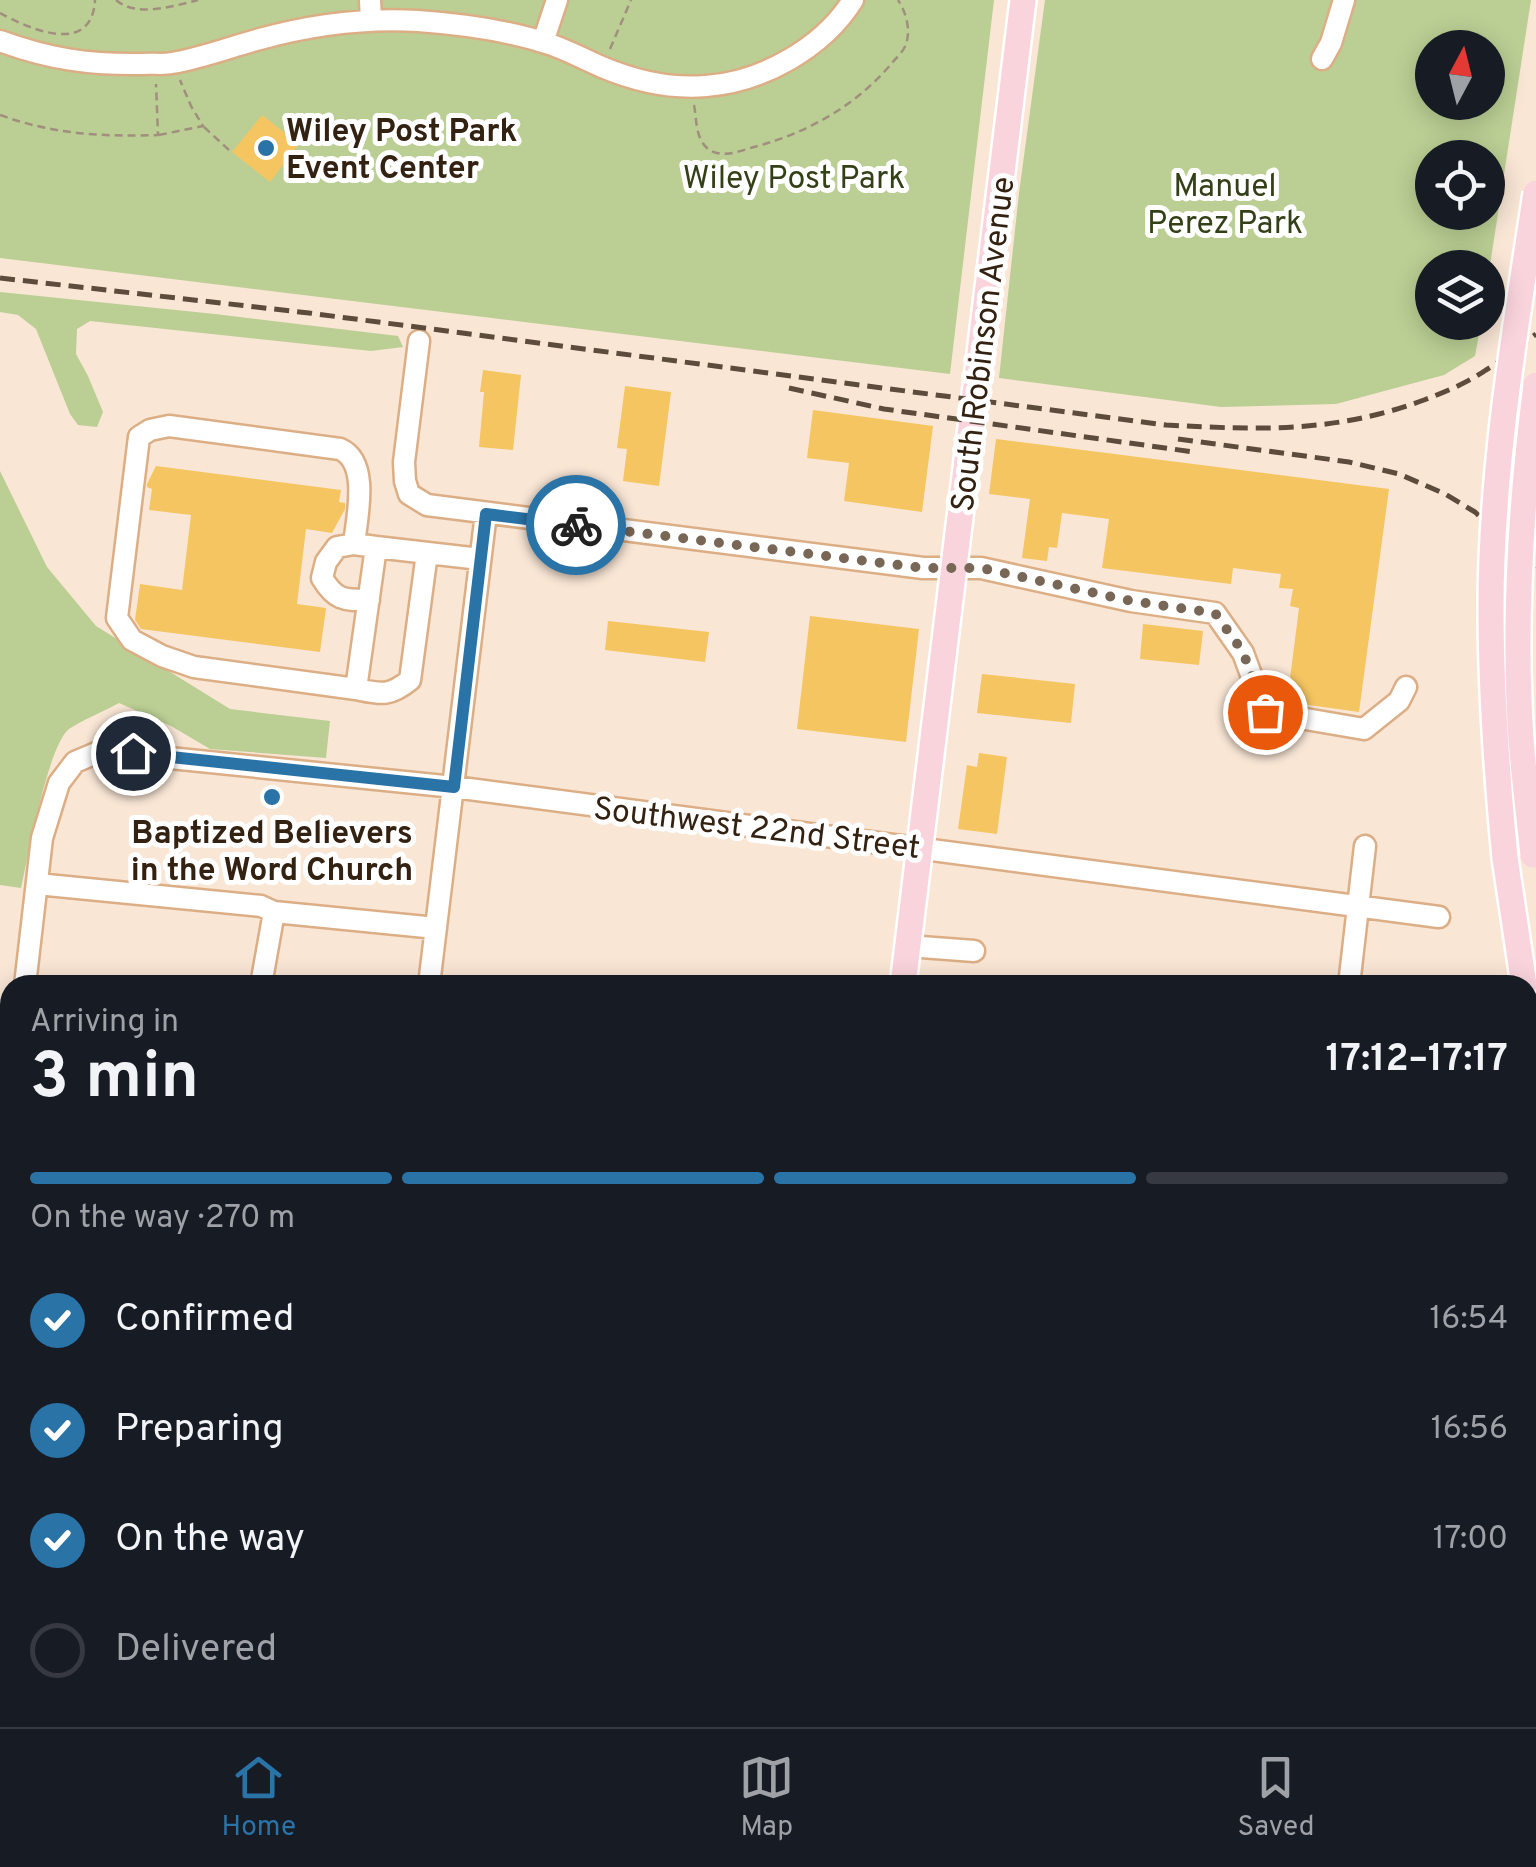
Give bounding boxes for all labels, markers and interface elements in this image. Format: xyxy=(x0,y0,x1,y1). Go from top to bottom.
north arrow xyxy=(1415,30,1505,120)
map controls xyxy=(1415,30,1505,340)
place label: Wiley Post Park Event Center xyxy=(286,113,518,190)
marker: Wiley Post Park Event Center xyxy=(255,137,277,159)
button: locate xyxy=(1415,140,1505,230)
park label: Wiley Post Park xyxy=(683,160,905,200)
park label: Manuel Perez Park xyxy=(1147,168,1303,245)
street label: South Robinson Avenue xyxy=(945,174,1025,514)
button: layers xyxy=(1415,250,1505,340)
courier xyxy=(526,475,626,575)
icon: bike xyxy=(549,498,604,553)
pin xyxy=(1223,670,1308,755)
icon: bag xyxy=(1238,685,1293,740)
pin xyxy=(91,711,176,796)
icon: home xyxy=(106,726,161,781)
marker: Baptized Believers in the Word Church xyxy=(261,786,283,808)
street label: Southwest 22nd Street xyxy=(591,790,922,870)
place label: Baptized Believers in the Word Church xyxy=(131,815,413,892)
text: Arriving in xyxy=(30,1003,179,1043)
text: 17:12–17:17 xyxy=(1325,1036,1508,1085)
text: 3 min xyxy=(30,1039,199,1121)
text: On the way · 270 m xyxy=(30,1199,295,1239)
icon: check xyxy=(30,1293,85,1348)
text: Confirmed xyxy=(115,1296,294,1345)
text: 16:54 xyxy=(1429,1300,1508,1340)
icon: check xyxy=(30,1403,85,1458)
text: Preparing xyxy=(115,1406,284,1455)
text: 16:56 xyxy=(1431,1410,1508,1450)
icon: check xyxy=(30,1513,85,1568)
text: On the way xyxy=(115,1516,305,1565)
text: 17:00 xyxy=(1433,1520,1508,1560)
text: Delivered xyxy=(115,1626,277,1675)
tab: Home xyxy=(222,1750,296,1846)
tab: Map xyxy=(739,1750,794,1846)
tab: Saved xyxy=(1237,1750,1314,1846)

